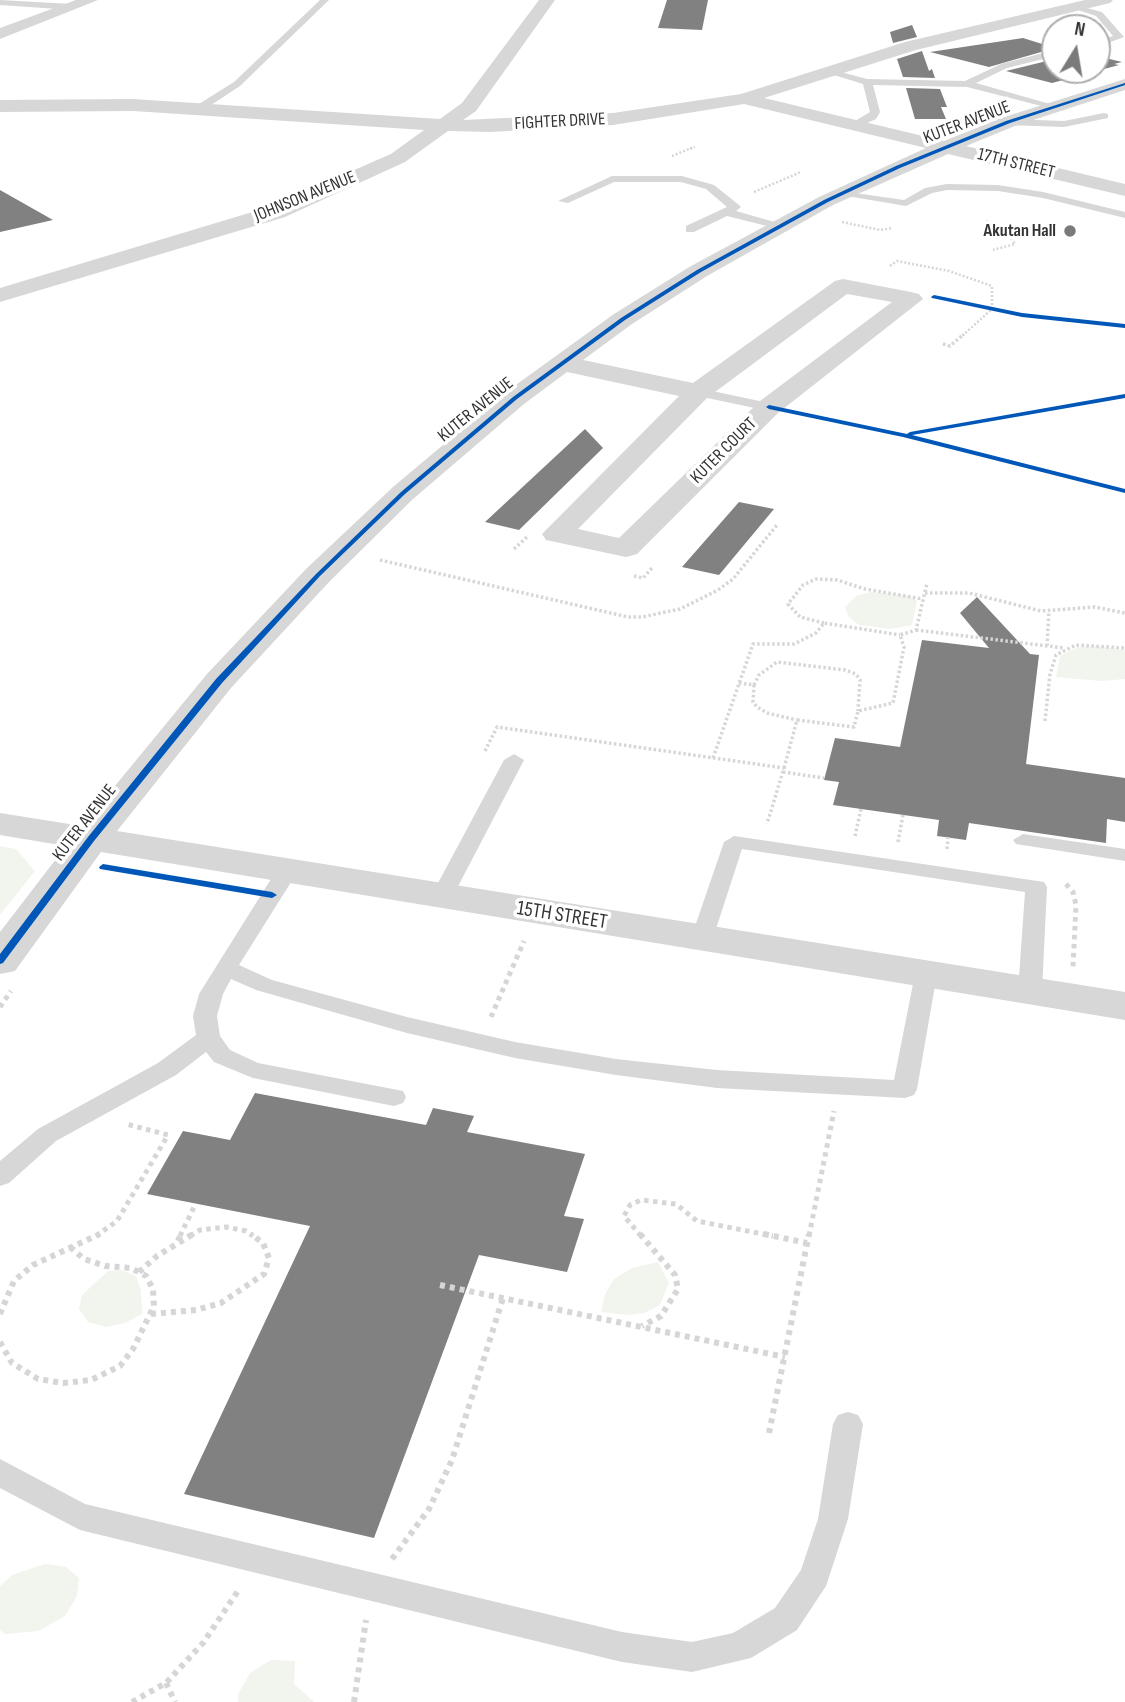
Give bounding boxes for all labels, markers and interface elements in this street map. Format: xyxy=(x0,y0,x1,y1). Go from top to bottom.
north arrow xyxy=(1041,14,1111,84)
text: N xyxy=(1073,18,1087,42)
street label: KUTER AVENUE xyxy=(921,97,1013,149)
street label: FIGHTER DRIVE xyxy=(514,109,606,135)
street label: 17TH STREET xyxy=(975,144,1057,184)
street label: JOHNSON AVENUE xyxy=(251,167,359,227)
place label: Akutan Hall xyxy=(983,220,1056,242)
marker: Akutan Hall xyxy=(1062,223,1078,239)
street label: KUTER AVENUE xyxy=(434,373,518,447)
street label: KUTER COURT xyxy=(686,413,762,489)
street label: KUTER AVENUE xyxy=(48,780,122,866)
street label: 15TH STREET xyxy=(515,896,609,936)

